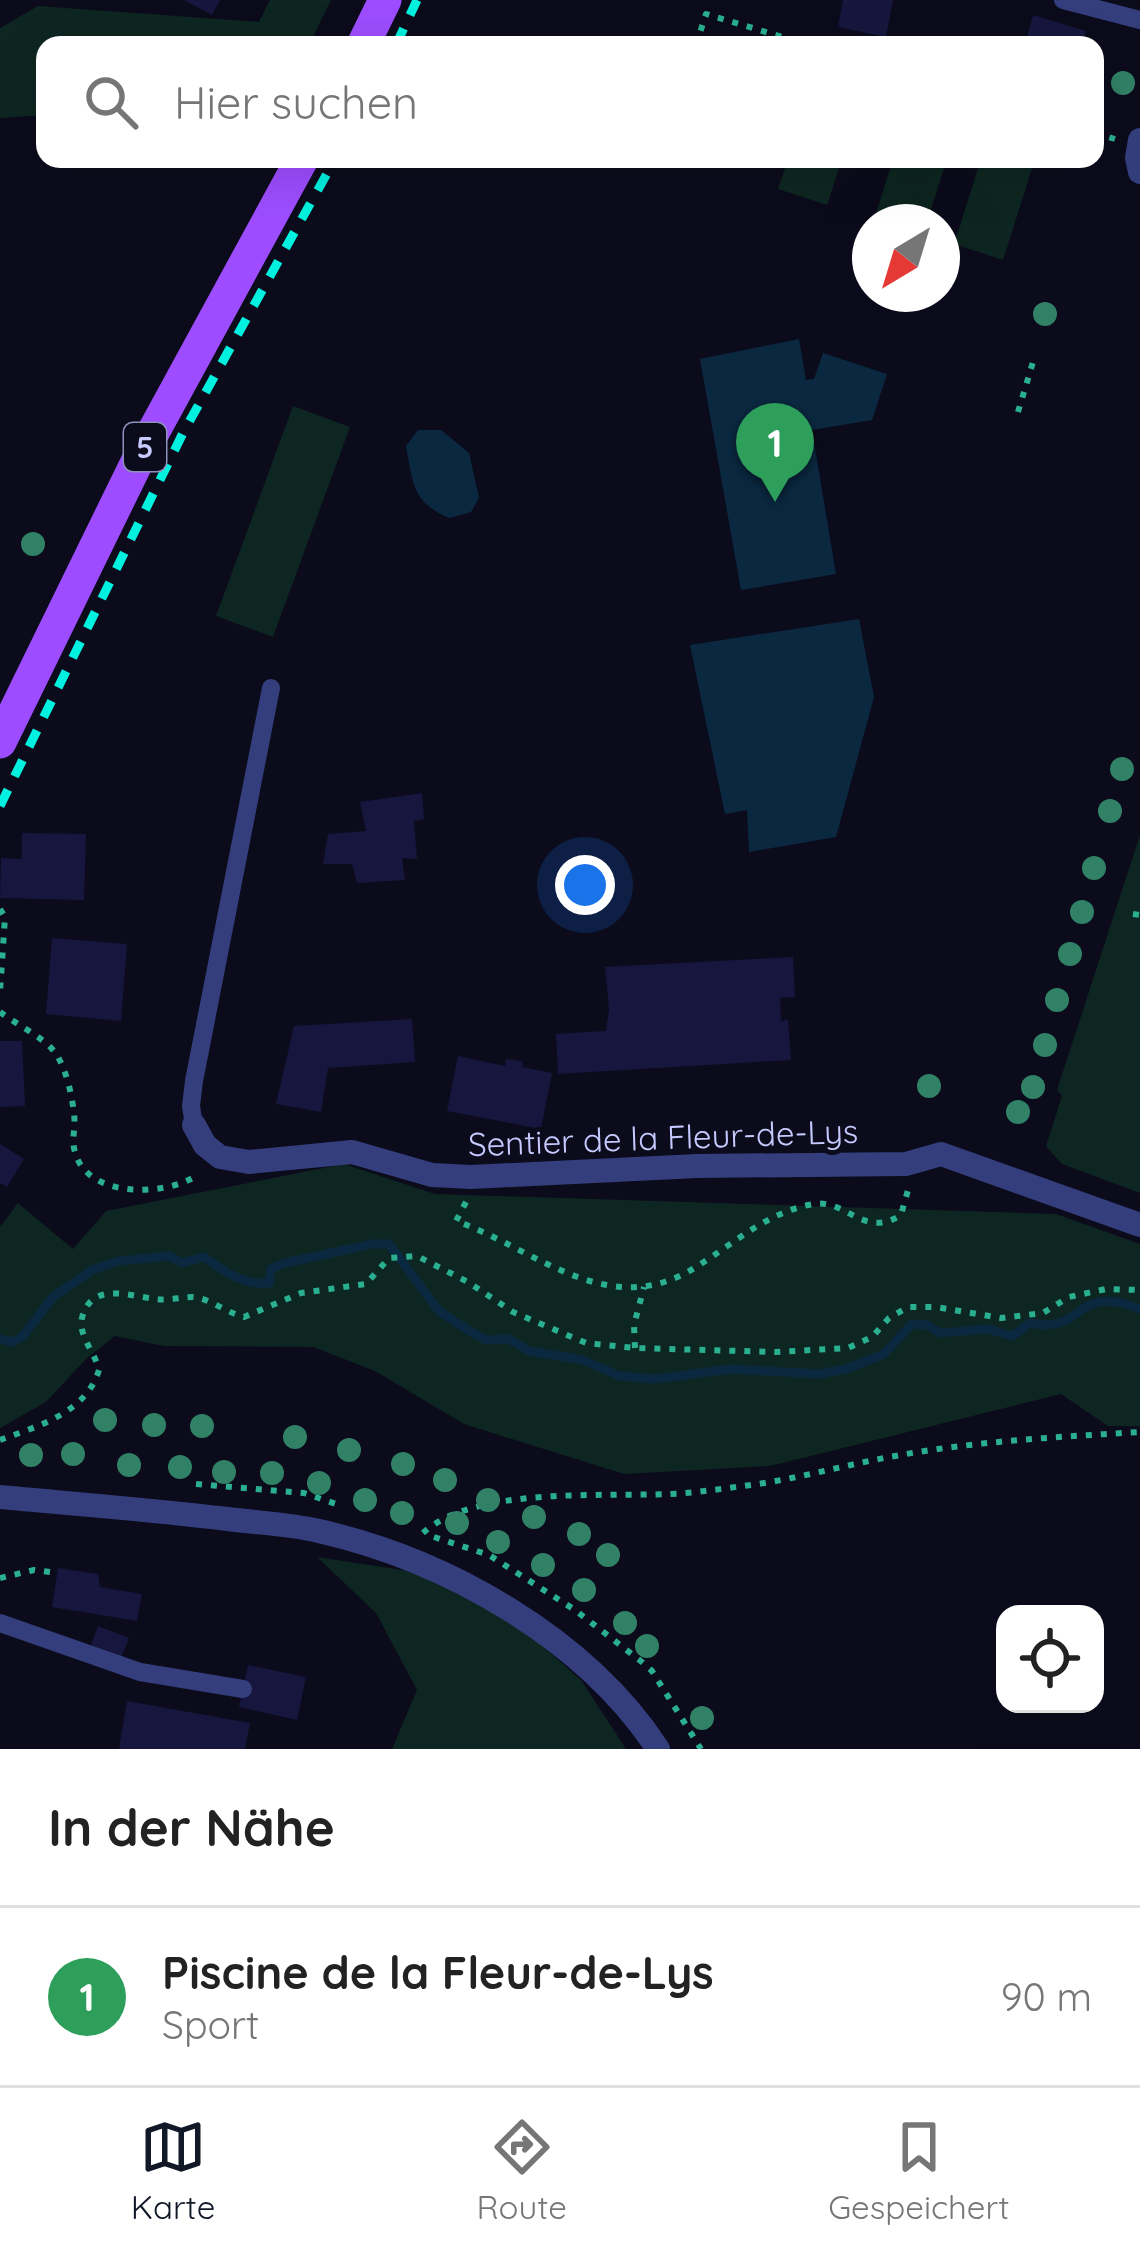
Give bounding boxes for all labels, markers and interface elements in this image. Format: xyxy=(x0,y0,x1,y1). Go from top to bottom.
search box xyxy=(36,36,1104,168)
icon: search xyxy=(78,69,144,135)
text: Hier suchen xyxy=(174,74,418,130)
north arrow xyxy=(852,204,960,312)
pin: 1 xyxy=(736,403,814,502)
road number: 5 xyxy=(124,423,166,471)
your location xyxy=(555,855,615,915)
street label: Sentier de la Fleur-de-Lys xyxy=(467,1110,859,1164)
map controls xyxy=(996,1605,1104,1713)
button: locate xyxy=(996,1605,1104,1713)
text: In der Nähe xyxy=(48,1795,335,1859)
text: Piscine de la Fleur-de-Lys xyxy=(162,1944,714,2000)
text: 1 xyxy=(79,1972,95,2021)
text: 90 m xyxy=(1001,1972,1092,2021)
text: Sport xyxy=(162,2000,259,2049)
tab: Karte xyxy=(131,2114,215,2227)
tab: Route xyxy=(477,2114,567,2227)
tab: Gespeichert xyxy=(828,2114,1009,2227)

